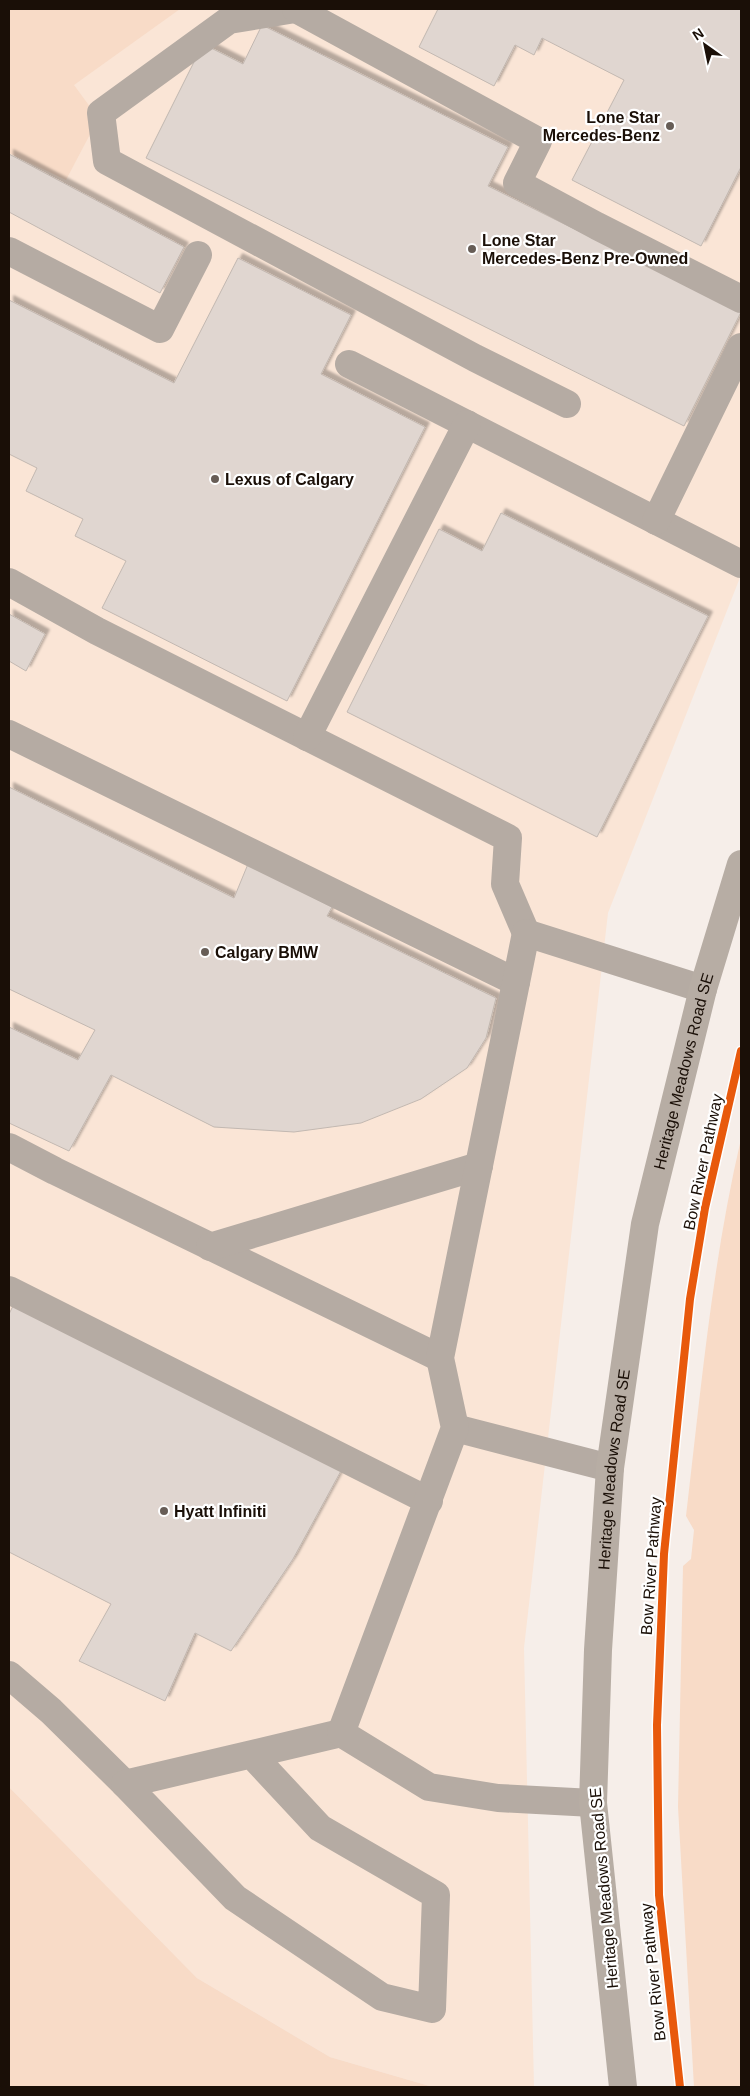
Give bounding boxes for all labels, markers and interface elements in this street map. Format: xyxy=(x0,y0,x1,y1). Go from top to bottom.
north arrow xyxy=(680,20,730,70)
text: N xyxy=(689,25,707,44)
place label: Lone Star Mercedes-Benz xyxy=(543,109,660,144)
marker: Lone Star Mercedes-Benz xyxy=(664,120,676,132)
place label: Lone Star Mercedes-Benz Pre-Owned xyxy=(482,232,688,267)
marker: Lone Star Mercedes-Benz Pre-Owned xyxy=(466,243,478,255)
place label: Lexus of Calgary xyxy=(225,471,354,488)
marker: Lexus of Calgary xyxy=(209,473,221,485)
place label: Calgary BMW xyxy=(215,944,319,961)
marker: Calgary BMW xyxy=(199,946,211,958)
street label: Heritage Meadows Road SE xyxy=(650,971,716,1171)
street label: Bow River Pathway xyxy=(680,1092,726,1232)
street label: Heritage Meadows Road SE xyxy=(595,1368,633,1570)
street label: Bow River Pathway xyxy=(638,1496,664,1636)
place label: Hyatt Infiniti xyxy=(174,1503,266,1520)
marker: Hyatt Infiniti xyxy=(158,1505,170,1517)
street label: Heritage Meadows Road SE xyxy=(587,1787,621,1989)
street label: Bow River Pathway xyxy=(637,1902,669,2042)

